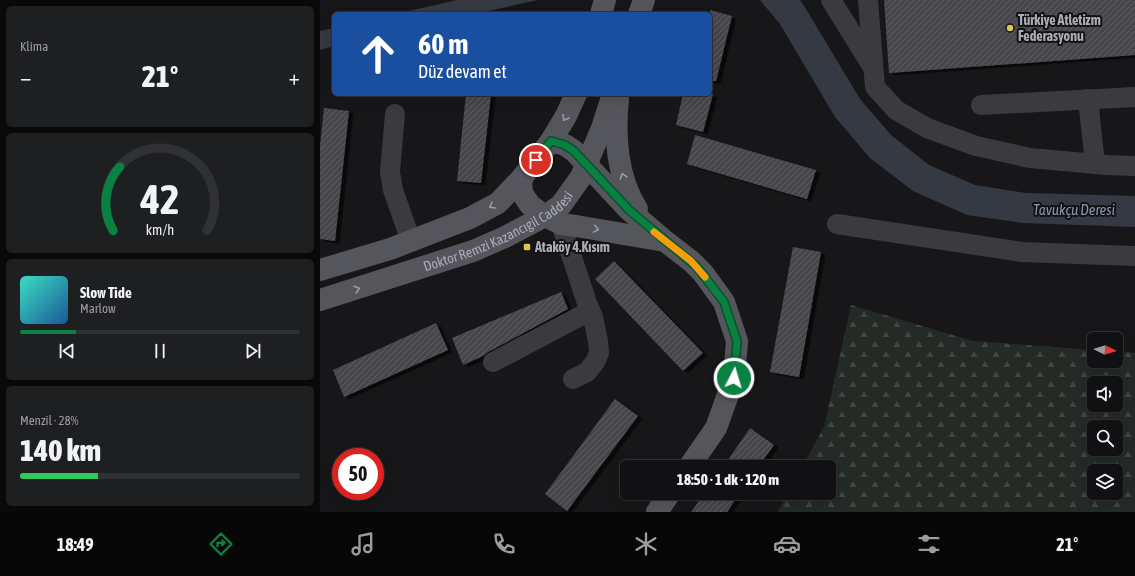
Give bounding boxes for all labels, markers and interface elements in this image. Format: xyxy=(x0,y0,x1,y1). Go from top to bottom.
place label: Türkiye Atletizm Federasyonu xyxy=(1018,12,1101,44)
marker: Türkiye Atletizm Federasyonu xyxy=(1005,23,1015,33)
icon: ahead xyxy=(352,28,404,80)
text: 60 m xyxy=(418,28,468,60)
text: Klima xyxy=(20,39,48,54)
text: 21° xyxy=(142,59,178,93)
text: Düz devam et xyxy=(418,61,507,82)
text: − xyxy=(20,64,31,90)
text: + xyxy=(289,64,300,90)
one-way arrow xyxy=(562,114,569,121)
pin xyxy=(519,143,553,177)
icon: arrive xyxy=(525,149,547,171)
one-way arrow xyxy=(619,173,628,180)
text: 42 xyxy=(139,175,180,223)
street label: Doktor Remzi Kazancıgil Caddesi xyxy=(421,188,576,274)
one-way arrow xyxy=(489,201,496,208)
water label: Tavukçu Deresi xyxy=(1033,201,1116,218)
text: km/h xyxy=(146,221,174,237)
one-way arrow xyxy=(593,224,599,233)
place label: Ataköy 4.Kısım xyxy=(534,239,610,255)
marker: Ataköy 4.Kısım xyxy=(522,242,532,252)
text: Slow Tide xyxy=(80,284,132,301)
one-way arrow xyxy=(354,285,361,294)
text: Marlow xyxy=(80,301,116,316)
north arrow xyxy=(1087,332,1123,368)
map controls xyxy=(1087,332,1123,500)
icon: previous xyxy=(56,340,78,362)
icon: pause xyxy=(149,340,171,362)
icon: next xyxy=(242,340,264,362)
position arrow xyxy=(713,357,755,399)
button: sound xyxy=(1087,376,1123,412)
text: Menzil · 28% xyxy=(20,413,79,428)
button: search xyxy=(1087,420,1123,456)
text: 140 km xyxy=(20,433,101,467)
speed limit sign: 50 xyxy=(332,448,384,500)
button: layers xyxy=(1087,464,1123,500)
text: 18:50 · 1 dk · 120 m xyxy=(677,471,779,488)
icon: directions xyxy=(207,530,235,558)
icon: music xyxy=(349,530,377,558)
icon: phone xyxy=(490,530,518,558)
icon: climate xyxy=(632,530,660,558)
icon: car xyxy=(773,530,801,558)
icon: filters xyxy=(915,530,943,558)
text: 18:49 xyxy=(57,534,94,555)
text: 21° xyxy=(1056,534,1078,555)

